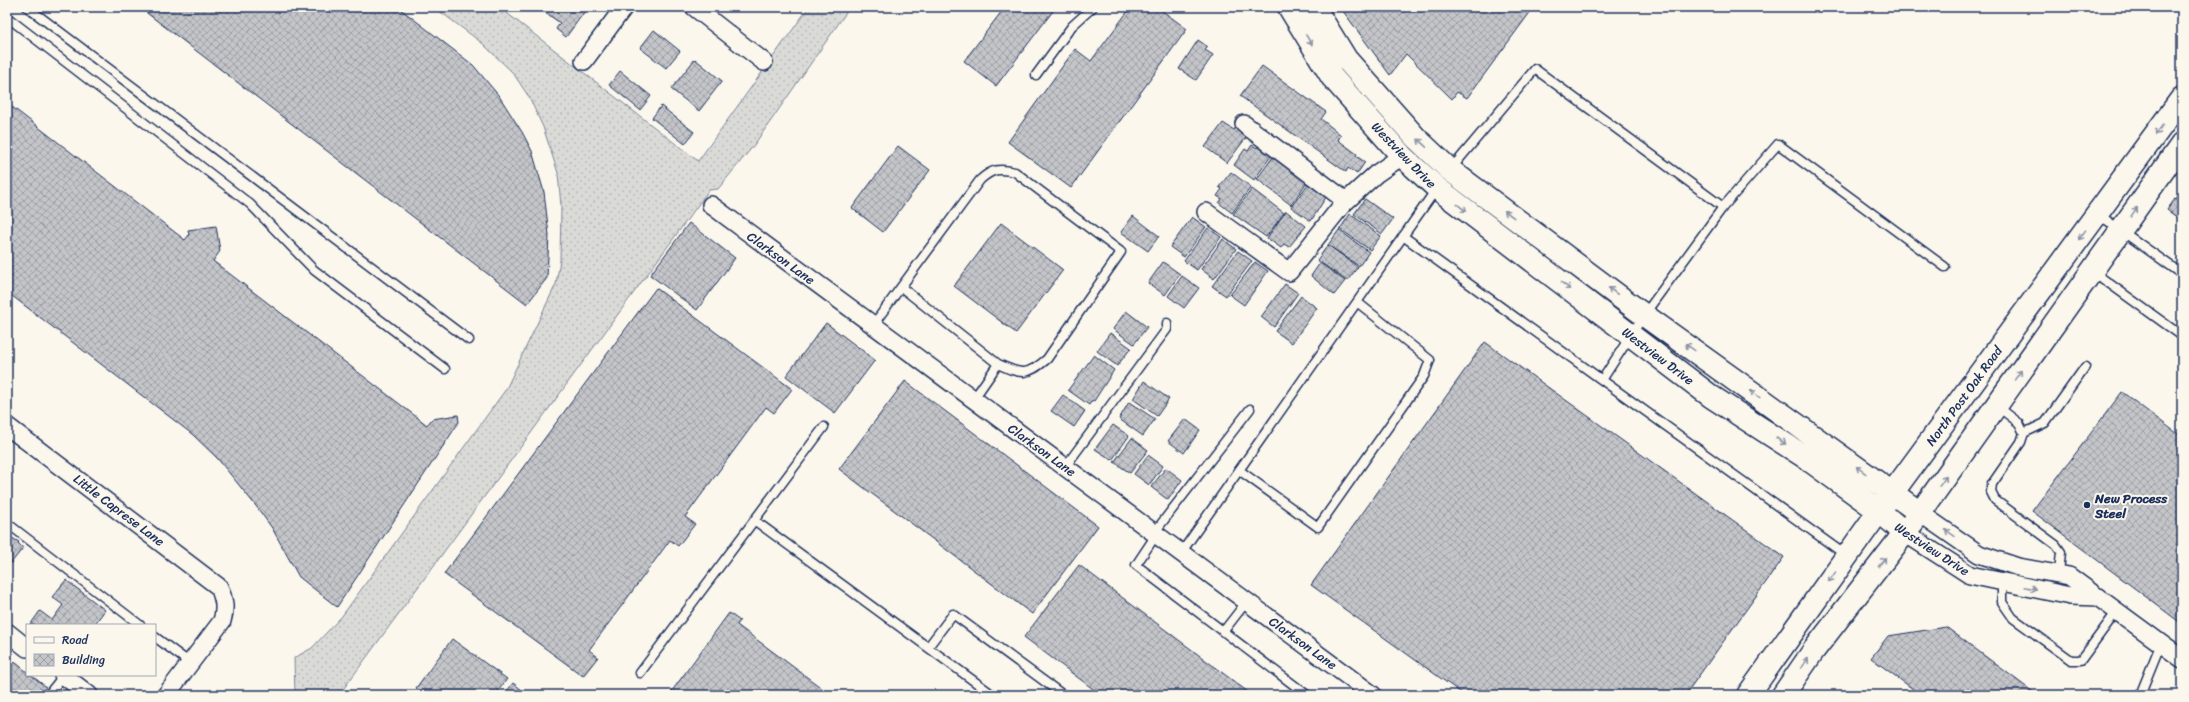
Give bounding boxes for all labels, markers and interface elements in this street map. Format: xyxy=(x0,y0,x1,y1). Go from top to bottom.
one-way arrow xyxy=(1306,34,1314,46)
street label: Westview Drive xyxy=(1366,116,1442,194)
one-way arrow xyxy=(2155,124,2163,135)
one-way arrow xyxy=(1417,138,1427,148)
one-way arrow xyxy=(1456,203,1467,212)
one-way arrow xyxy=(2130,206,2138,217)
one-way arrow xyxy=(1504,209,1515,218)
street label: Clarkson Lane xyxy=(742,225,820,291)
one-way arrow xyxy=(2078,229,2086,240)
one-way arrow xyxy=(1560,282,1571,290)
one-way arrow xyxy=(1608,287,1619,296)
street label: Westview Drive xyxy=(1617,321,1700,391)
street label: North Post Oak Road xyxy=(1920,340,2009,451)
one-way arrow xyxy=(1685,343,1696,351)
one-way arrow xyxy=(2014,369,2022,380)
one-way arrow xyxy=(1750,390,1761,398)
street label: Clarkson Lane xyxy=(1003,417,1081,483)
one-way arrow xyxy=(1775,437,1786,445)
one-way arrow xyxy=(1855,466,1866,474)
street label: Little Caprese Lane xyxy=(68,468,170,552)
one-way arrow xyxy=(1939,475,1947,486)
place label: New Process Steel xyxy=(2094,487,2168,525)
marker: New Process Steel xyxy=(2082,500,2092,510)
street label: Westview Drive xyxy=(1890,516,1975,582)
one-way arrow xyxy=(1944,529,1955,537)
one-way arrow xyxy=(1877,557,1886,568)
one-way arrow xyxy=(1828,571,1837,582)
one-way arrow xyxy=(2024,584,2037,592)
street label: Clarkson Lane xyxy=(1264,610,1342,676)
legend xyxy=(26,624,156,676)
text: Road xyxy=(62,629,89,651)
text: Building xyxy=(62,649,105,671)
one-way arrow xyxy=(1801,658,1809,669)

